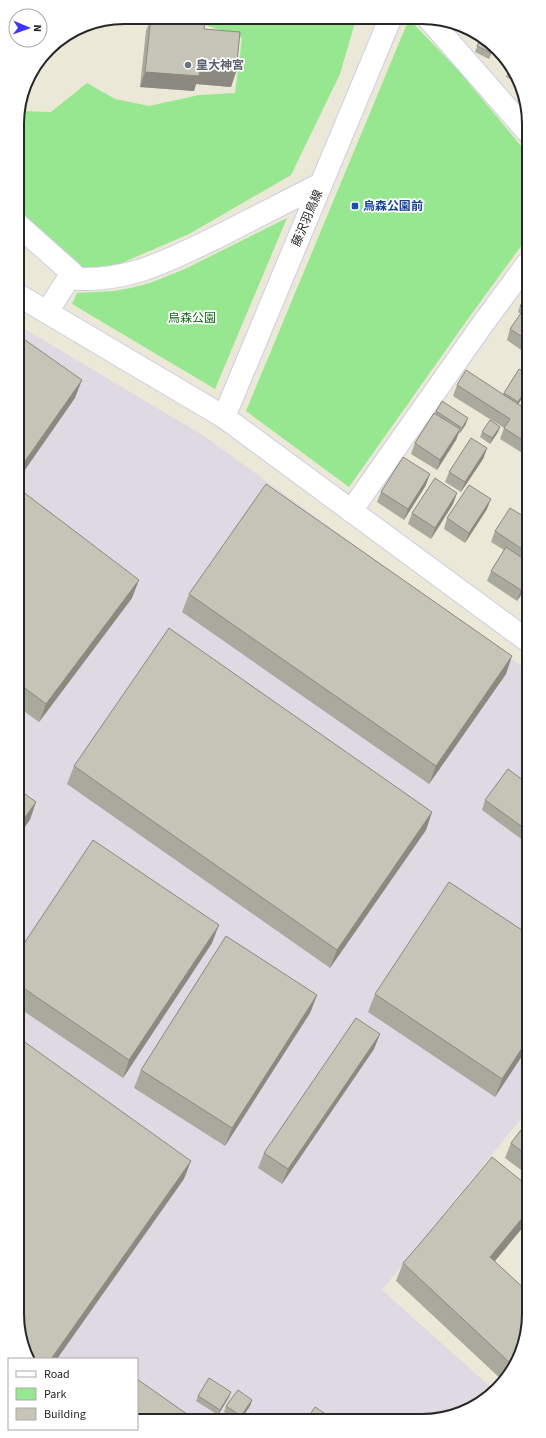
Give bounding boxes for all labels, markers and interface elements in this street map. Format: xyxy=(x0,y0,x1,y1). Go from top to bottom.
north arrow xyxy=(8,8,48,48)
text: N xyxy=(30,24,45,32)
place label: 皇大神宮 xyxy=(196,57,244,74)
marker: 皇大神宮 xyxy=(183,60,193,70)
street label: 藤沢羽鳥線 xyxy=(288,187,327,249)
place label: 烏森公園前 xyxy=(363,198,423,215)
marker: 烏森公園前 xyxy=(350,201,360,211)
park label: 烏森公園 xyxy=(168,310,216,327)
legend xyxy=(8,1358,138,1430)
text: Road xyxy=(44,1366,70,1383)
text: Park xyxy=(44,1386,66,1403)
text: Building xyxy=(44,1406,86,1423)

